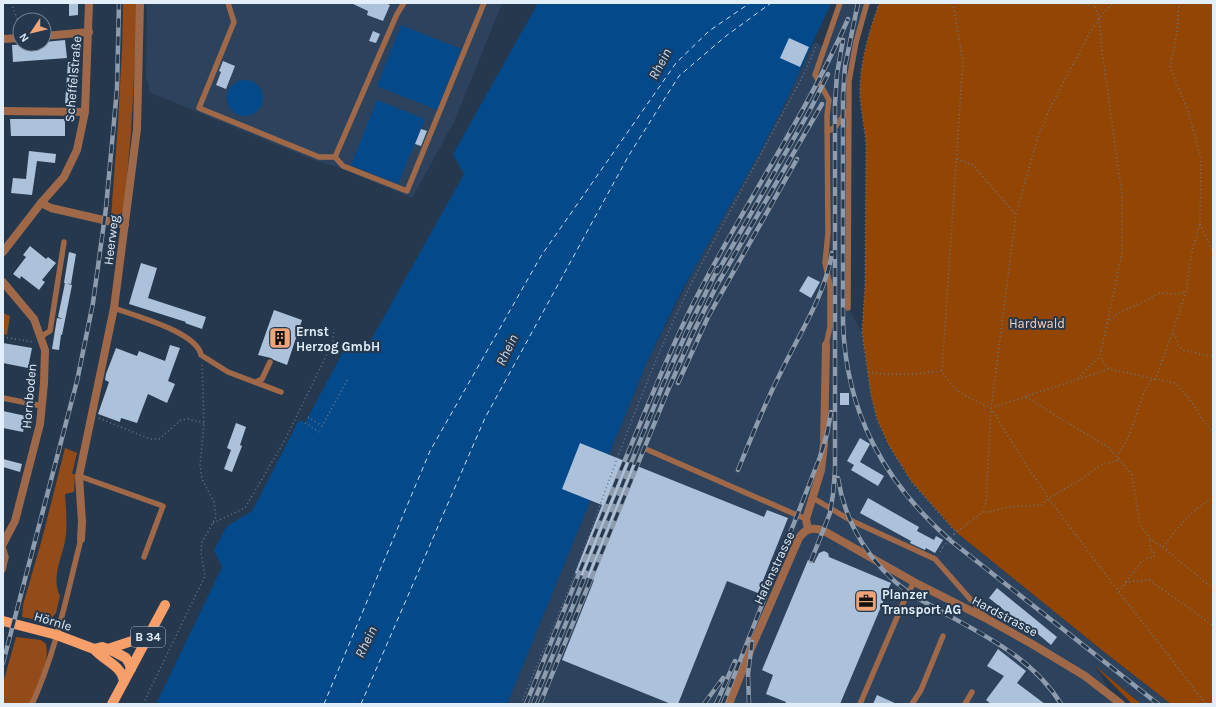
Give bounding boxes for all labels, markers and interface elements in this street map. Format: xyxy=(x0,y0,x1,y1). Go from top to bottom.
north arrow xyxy=(12,12,52,52)
text: N xyxy=(17,30,32,44)
street label: Scheffelstraße xyxy=(62,35,84,123)
water label: Rhein xyxy=(645,45,675,83)
street label: Heerweg xyxy=(100,214,122,266)
park label: Hardwald xyxy=(1009,316,1065,331)
place label: Ernst Herzog GmbH xyxy=(296,324,380,354)
building icon: Ernst Herzog GmbH xyxy=(267,325,293,351)
water label: Rhein xyxy=(492,331,522,369)
street label: Hornboden xyxy=(19,363,39,429)
street label: Hafenstrasse xyxy=(751,529,798,607)
place label: Planzer Transport AG xyxy=(882,587,961,617)
office icon: Planzer Transport AG xyxy=(853,588,879,614)
street label: Hardstrasse xyxy=(970,592,1041,640)
street label: Hörnle xyxy=(32,608,74,634)
water label: Rhein xyxy=(351,623,381,661)
road number: B 34 xyxy=(131,627,165,647)

